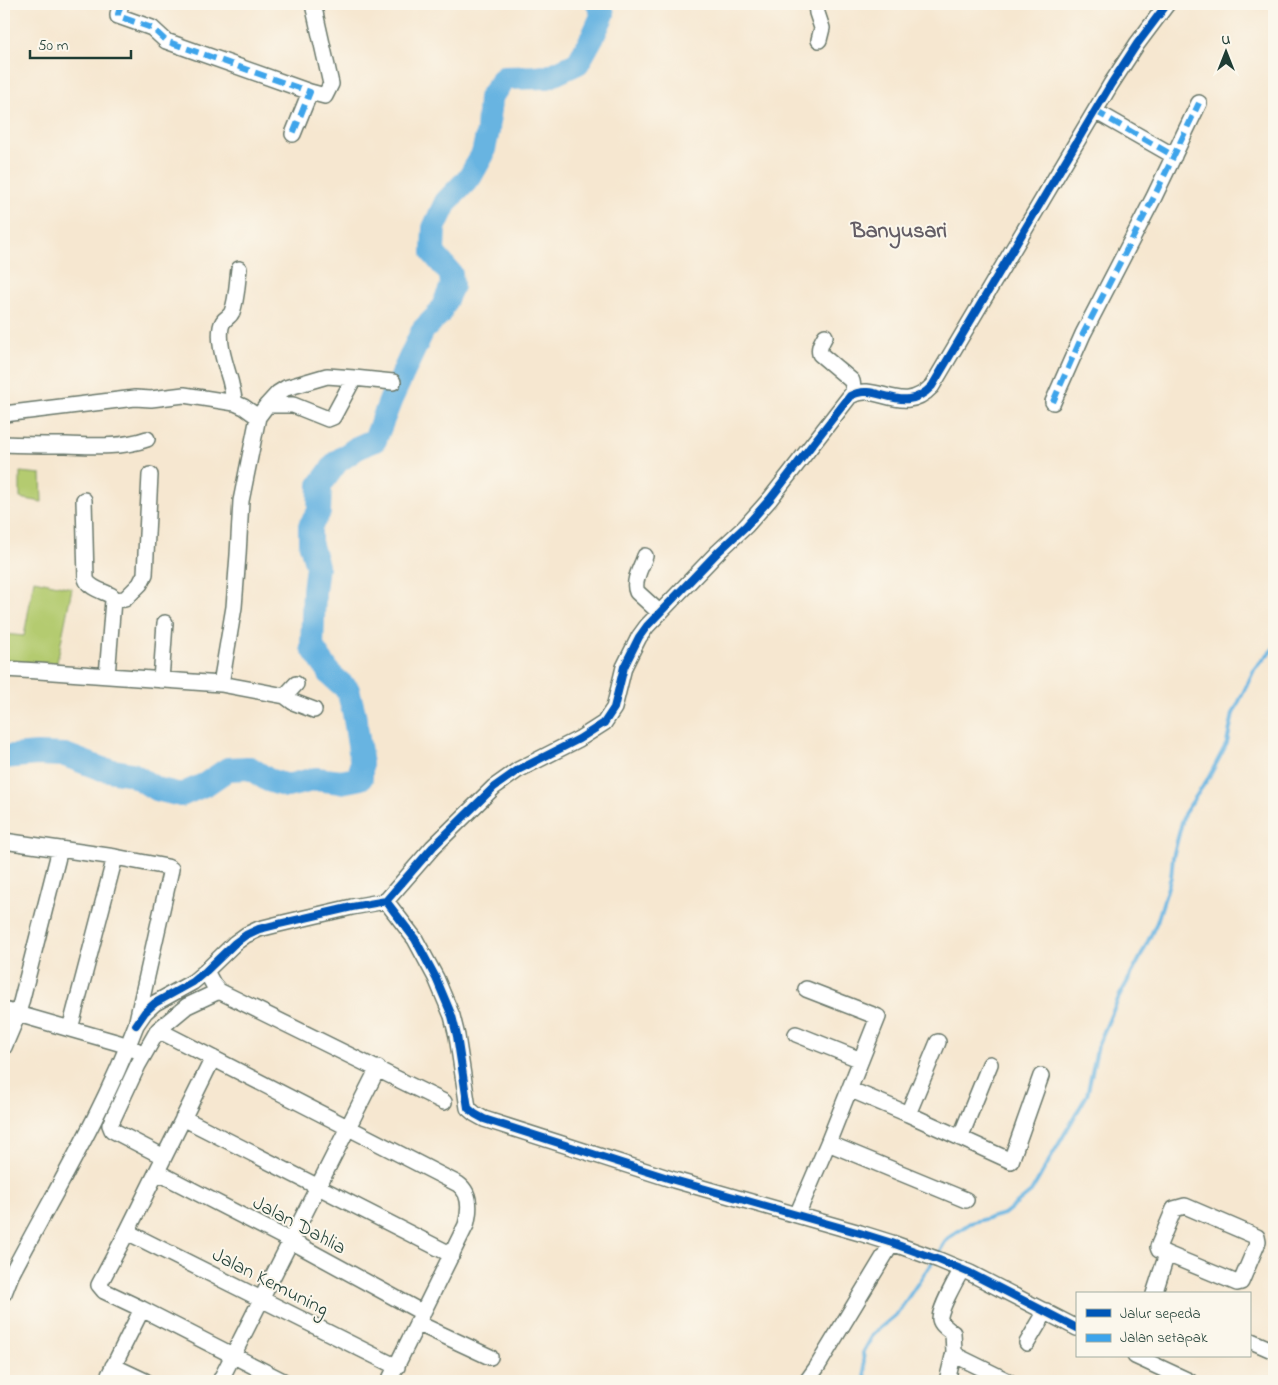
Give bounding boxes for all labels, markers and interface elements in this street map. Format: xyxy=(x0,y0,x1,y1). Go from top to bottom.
scale bar xyxy=(30,28,131,60)
north arrow xyxy=(1200,28,1250,78)
text: U xyxy=(1222,30,1231,51)
text: 50 m xyxy=(38,35,69,57)
district label: Banyusari xyxy=(850,216,947,249)
street label: Jalan Dahlia xyxy=(247,1189,351,1263)
street label: Jalan Kemuning xyxy=(206,1241,333,1326)
legend xyxy=(1076,1292,1250,1358)
text: Jalur sepeda xyxy=(1120,1303,1201,1325)
text: Jalan setapak xyxy=(1120,1327,1208,1349)

